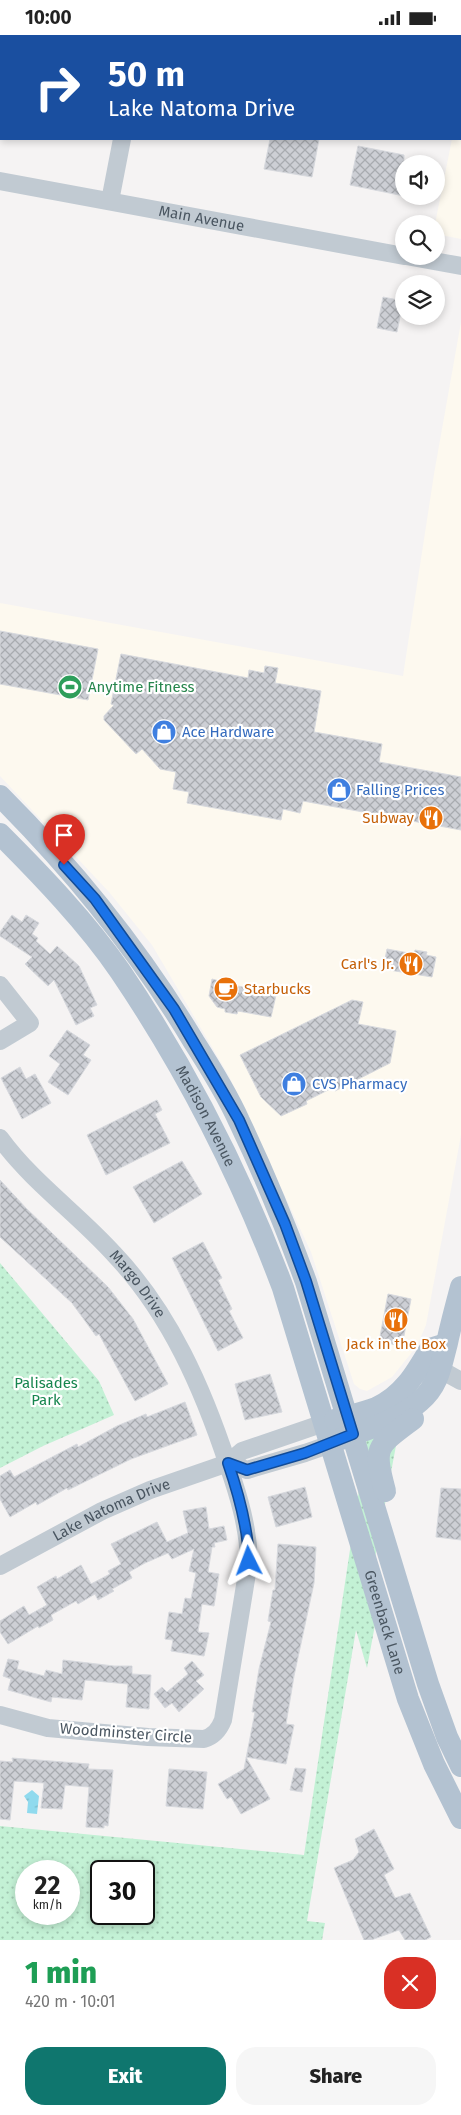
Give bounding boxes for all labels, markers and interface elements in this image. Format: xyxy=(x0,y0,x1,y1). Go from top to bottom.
text: 10:00 xyxy=(25,6,72,29)
text: 50 m xyxy=(108,53,185,95)
icon: right xyxy=(25,55,90,120)
text: Lake Natoma Drive xyxy=(108,95,295,122)
map controls xyxy=(395,155,445,325)
button: sound xyxy=(395,155,445,205)
street label: Main Avenue xyxy=(157,202,246,235)
button: search xyxy=(395,215,445,265)
button: layers xyxy=(395,275,445,325)
sports icon: Anytime Fitness xyxy=(57,674,83,700)
place label: Anytime Fitness xyxy=(88,678,195,696)
shop icon: Ace Hardware xyxy=(151,719,177,745)
place label: Ace Hardware xyxy=(182,723,275,741)
shop icon: Falling Prices xyxy=(326,777,352,803)
place label: Falling Prices xyxy=(356,781,445,799)
restaurant icon: Subway xyxy=(418,805,444,831)
place label: Subway xyxy=(362,809,415,827)
pin xyxy=(43,814,85,865)
icon: arrive xyxy=(50,821,78,849)
restaurant icon: Carl's Jr. xyxy=(398,951,424,977)
place label: Carl's Jr. xyxy=(341,955,394,973)
cafe icon: Starbucks xyxy=(213,976,239,1002)
place label: Starbucks xyxy=(244,980,311,998)
street label: Madison Avenue xyxy=(172,1062,239,1170)
shop icon: CVS Pharmacy xyxy=(281,1071,307,1097)
place label: CVS Pharmacy xyxy=(312,1075,408,1093)
street label: Margo Drive xyxy=(106,1246,169,1321)
restaurant icon: Jack in the Box xyxy=(383,1307,409,1333)
place label: Jack in the Box xyxy=(346,1335,447,1353)
park label: Palisades Park xyxy=(14,1374,78,1409)
street label: Lake Natoma Drive xyxy=(49,1475,172,1545)
position arrow xyxy=(222,1534,274,1586)
street label: Greenback Lane xyxy=(360,1568,409,1677)
street label: Woodminster Circle xyxy=(59,1719,193,1747)
speed limit sign: 30 xyxy=(90,1860,155,1925)
text: 22 xyxy=(35,1871,60,1901)
text: km/h xyxy=(33,1898,62,1912)
text: 1 min xyxy=(25,1955,97,1991)
button: close xyxy=(384,1957,436,2009)
text: 420 m · 10:01 xyxy=(25,1992,115,2011)
button: Exit xyxy=(25,2047,226,2105)
button: Share xyxy=(236,2047,436,2105)

